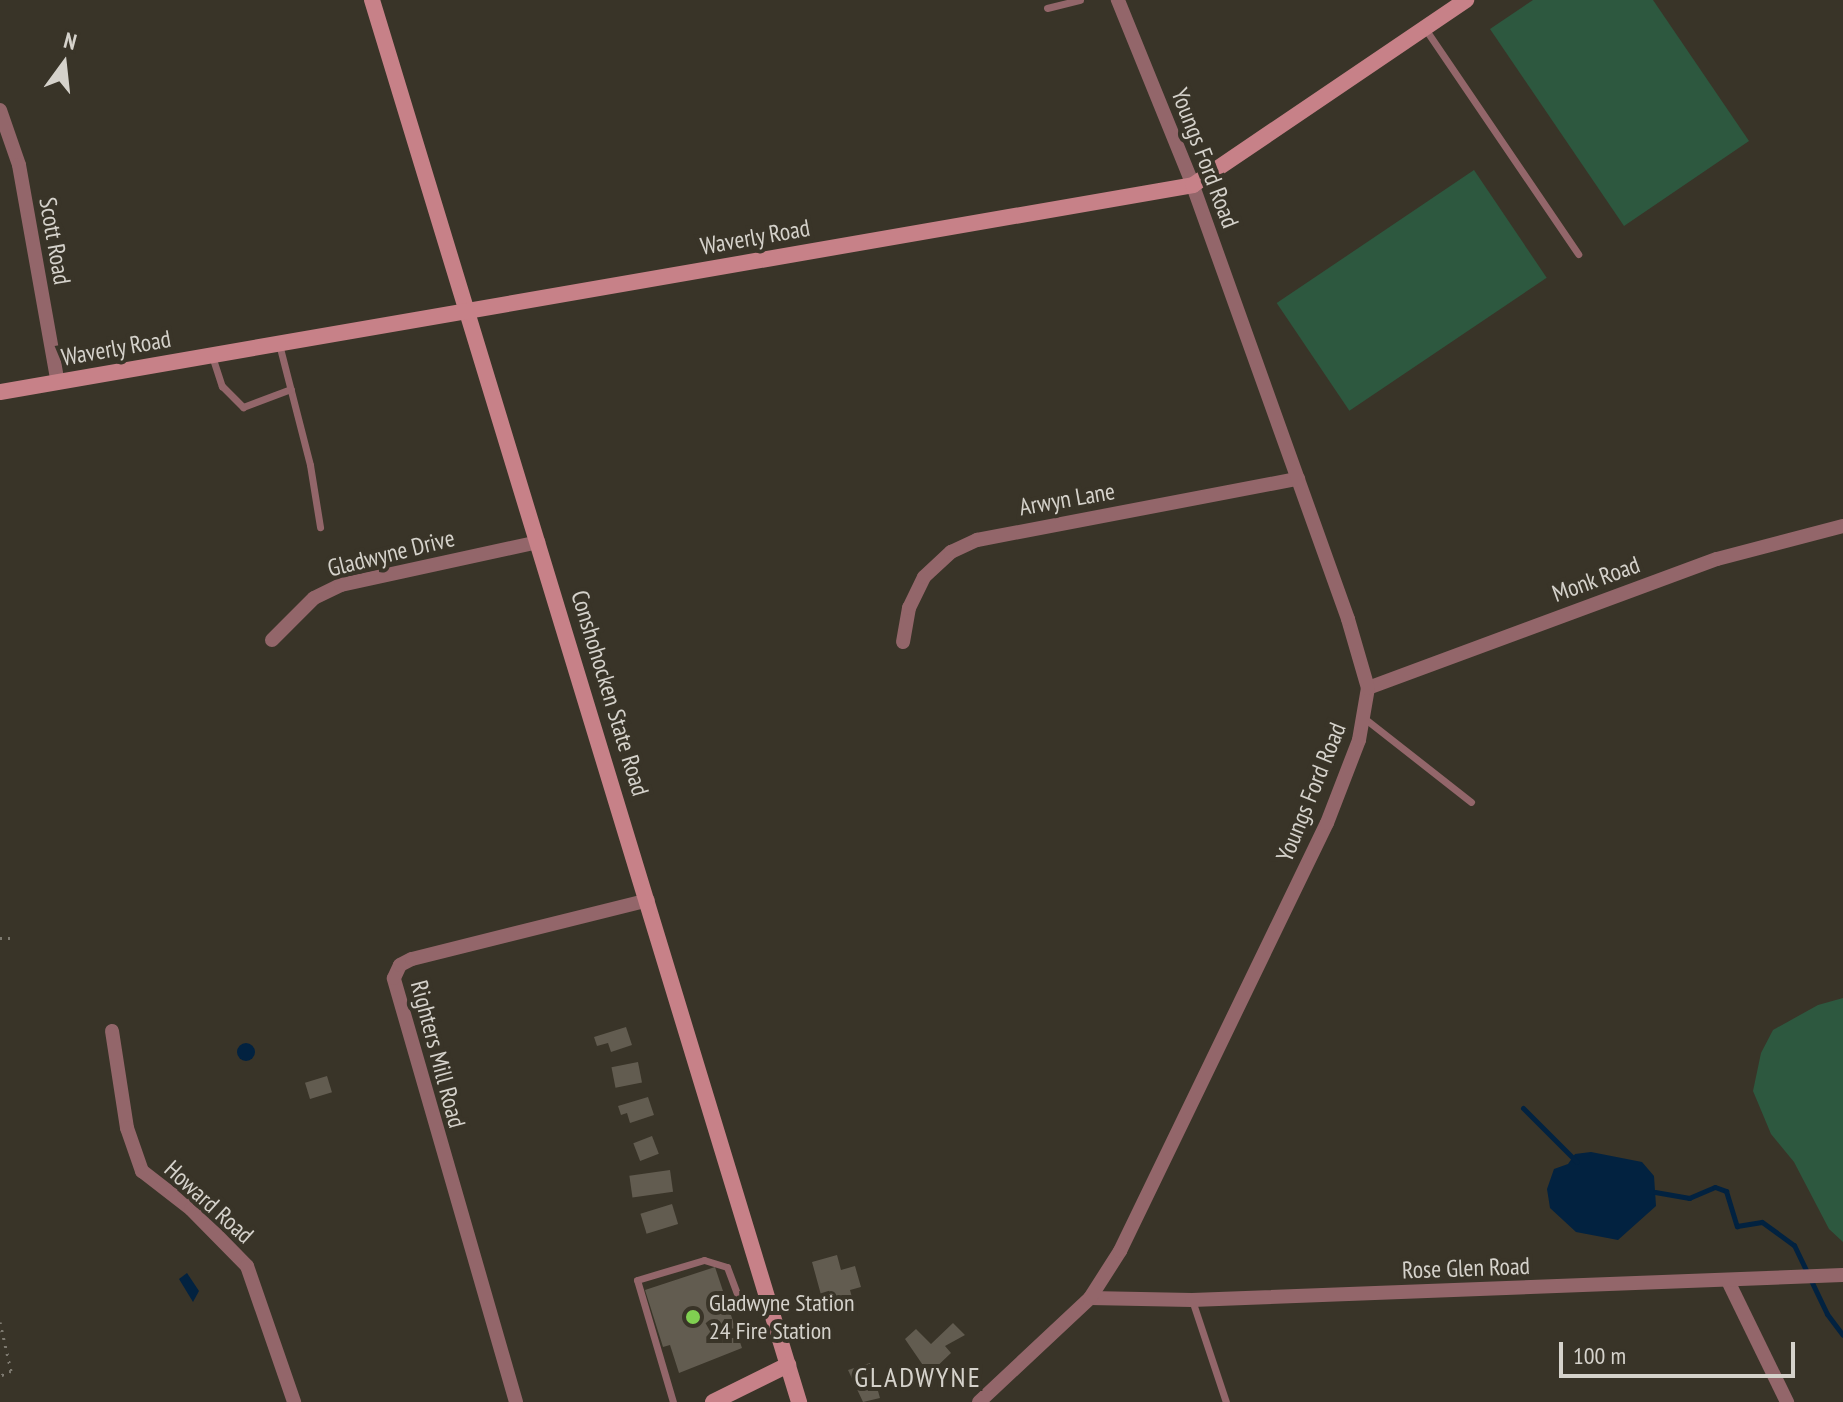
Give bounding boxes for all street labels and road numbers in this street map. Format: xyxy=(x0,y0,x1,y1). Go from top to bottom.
street label: Youngs Ford Road xyxy=(1165,84,1245,232)
street label: Scott Road xyxy=(33,195,77,287)
street label: Waverly Road xyxy=(698,213,812,261)
street label: Waverly Road xyxy=(59,324,173,372)
street label: Arwyn Lane xyxy=(1017,476,1117,522)
street label: Gladwyne Drive xyxy=(324,523,458,583)
street label: Monk Road xyxy=(1548,550,1644,608)
street label: Conshohocken State Road xyxy=(565,587,655,799)
street label: Youngs Ford Road xyxy=(1270,718,1352,866)
street label: Righters Mill Road xyxy=(404,977,472,1131)
street label: Howard Road xyxy=(159,1155,259,1249)
street label: Rose Glen Road xyxy=(1402,1251,1530,1285)

